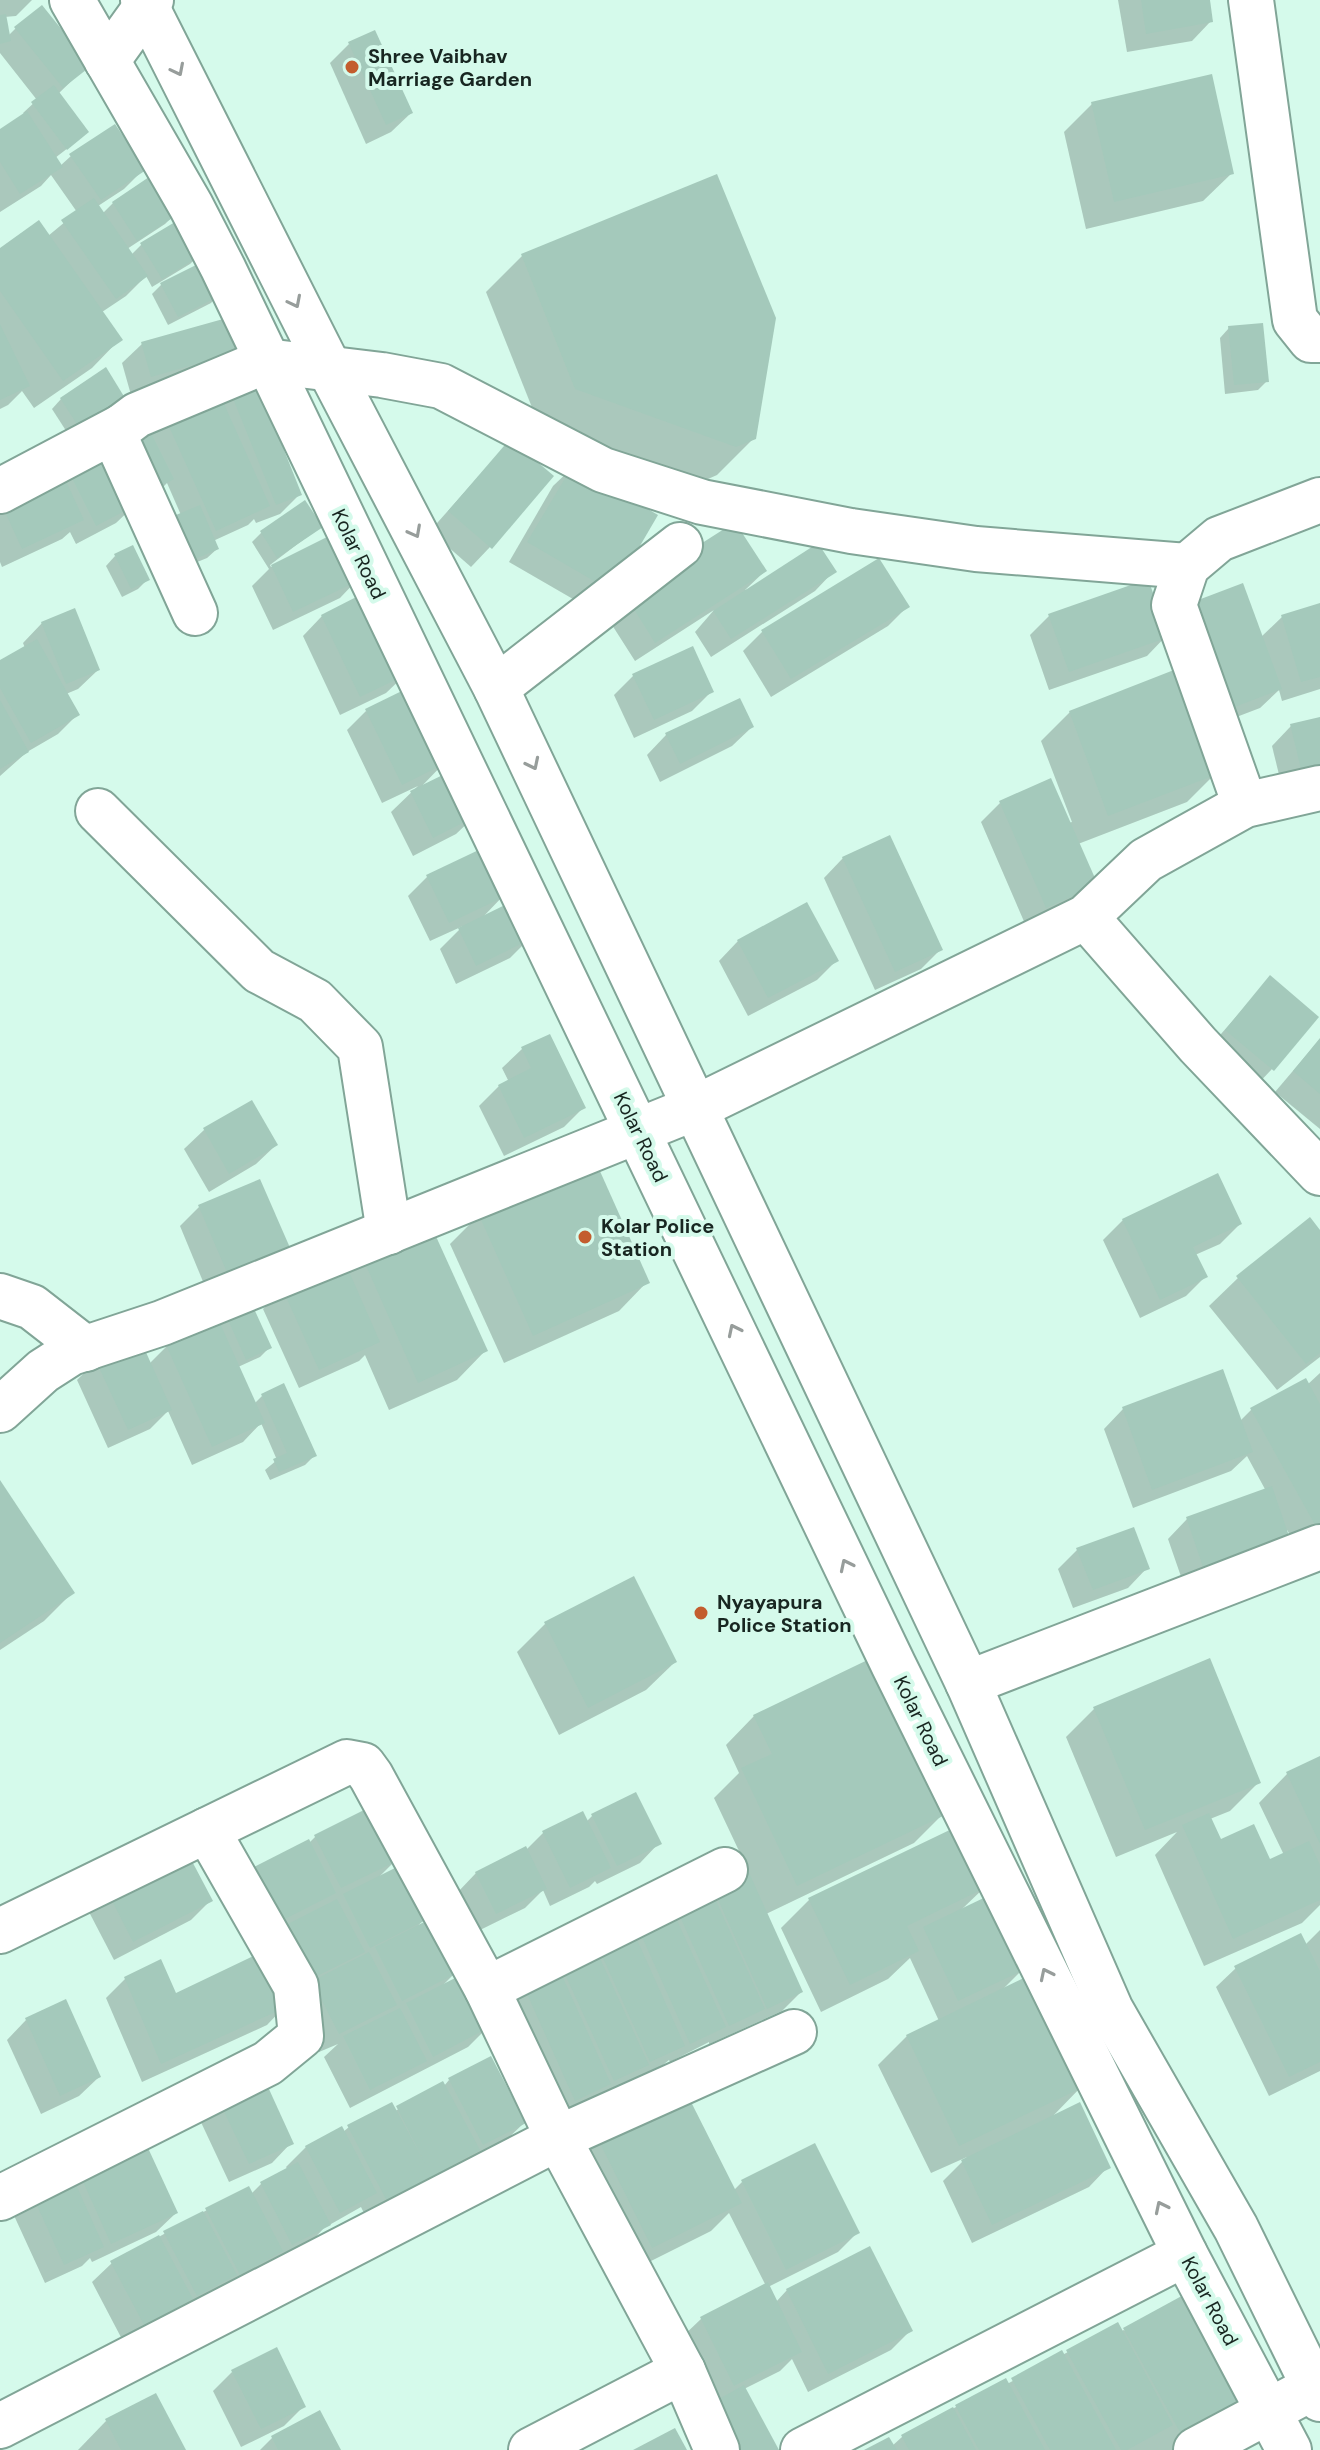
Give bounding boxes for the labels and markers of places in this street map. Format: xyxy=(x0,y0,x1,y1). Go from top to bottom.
place label: Shree Vaibhav Marriage Garden xyxy=(368,43,532,92)
marker: Shree Vaibhav Marriage Garden xyxy=(343,58,361,76)
place label: Kolar Police Station xyxy=(601,1213,714,1262)
marker: Kolar Police Station xyxy=(576,1228,594,1246)
place label: Nyayapura Police Station xyxy=(717,1589,852,1638)
marker: Nyayapura Police Station xyxy=(692,1604,710,1622)

